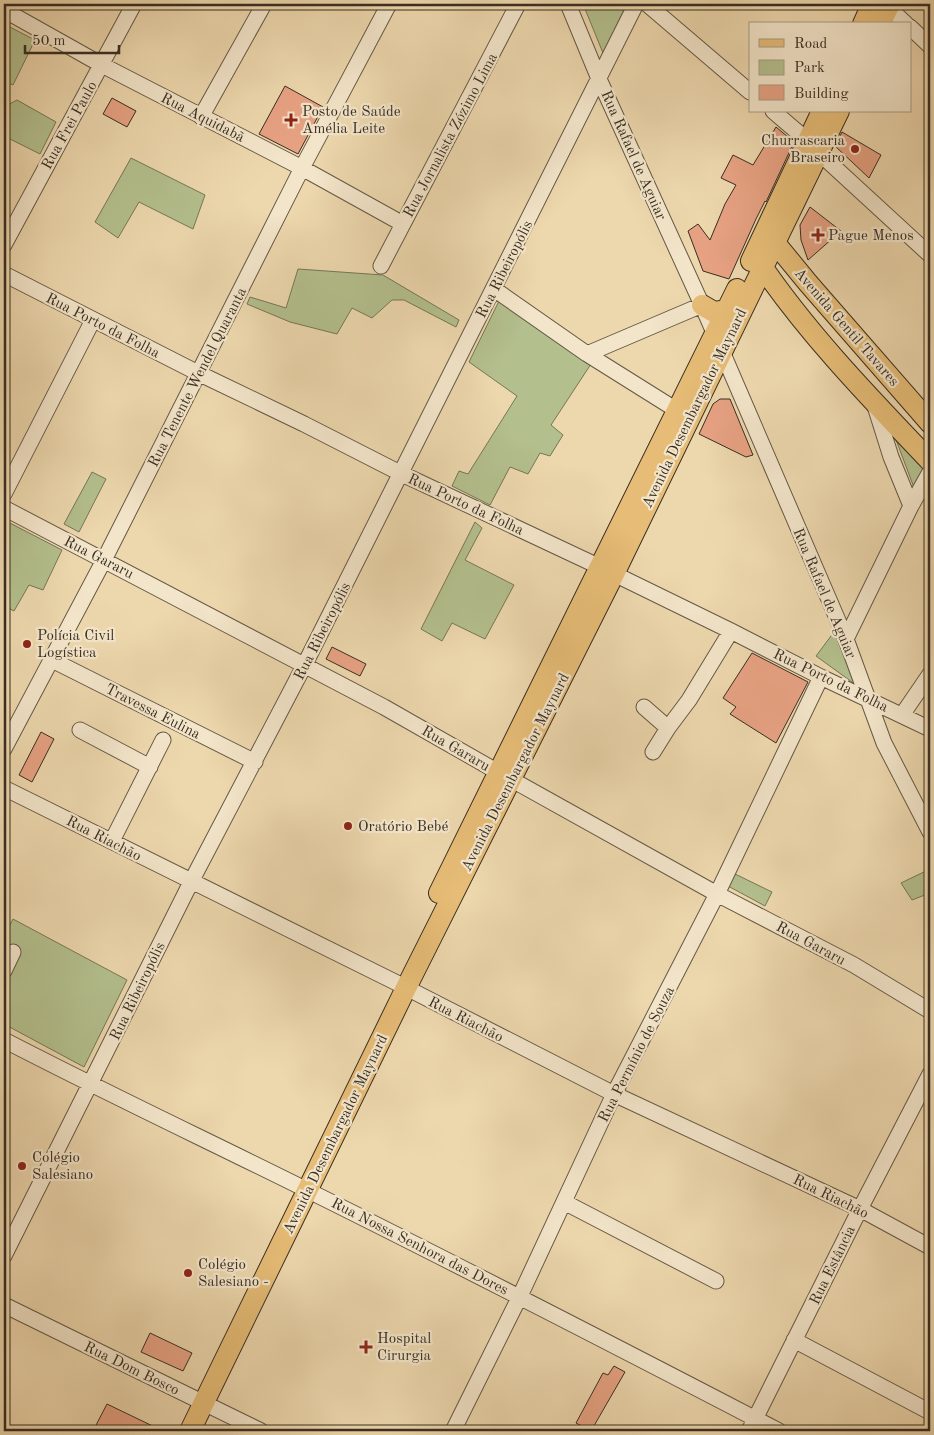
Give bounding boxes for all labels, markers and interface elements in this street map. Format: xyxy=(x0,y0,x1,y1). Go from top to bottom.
scale bar xyxy=(25,22,119,54)
legend xyxy=(749,22,912,112)
text: 50 m xyxy=(32,34,66,49)
text: Road xyxy=(794,37,828,52)
street label: Rua Jornalista Zózimo Lima xyxy=(402,50,501,220)
text: Park xyxy=(794,61,825,76)
street label: Rua Frei Paulo xyxy=(40,79,101,172)
text: Building xyxy=(794,87,849,102)
street label: Rua Rafael de Aguiar xyxy=(597,89,668,223)
street label: Rua Aquidabã xyxy=(158,91,247,146)
place label: Posto de Saúde Amélia Leite xyxy=(302,105,401,137)
marker: Posto de Saúde Amélia Leite xyxy=(284,113,298,127)
place label: Churrascaria Braseiro xyxy=(761,134,846,166)
marker: Churrascaria Braseiro xyxy=(849,143,861,155)
street label: Rua Ribeiropólis xyxy=(474,219,536,321)
marker: Pague Menos xyxy=(812,229,824,241)
place label: Pague Menos xyxy=(828,229,914,244)
street label: Avenida Gentil Tavares xyxy=(791,266,901,390)
street label: Rua Tenente Wendel Quaranta xyxy=(146,285,251,470)
street label: Rua Porto da Folha xyxy=(43,291,162,362)
street label: Avenida Desembargador Maynard xyxy=(640,306,750,511)
street label: Rua Porto da Folha xyxy=(405,472,526,539)
street label: Rua Rafael de Aguiar xyxy=(789,526,858,661)
street label: Rua Gararu xyxy=(61,534,136,582)
street label: Rua Ribeiropólis xyxy=(292,581,354,683)
place label: Polícia Civil Logística xyxy=(37,629,114,661)
marker: Polícia Civil Logística xyxy=(21,638,33,650)
street label: Rua Porto da Folha xyxy=(771,647,891,716)
street label: Avenida Desembargador Maynard xyxy=(460,671,573,874)
street label: Travessa Eulina xyxy=(102,682,203,743)
street label: Rua Gararu xyxy=(418,724,492,775)
street label: Rua Riachão xyxy=(63,814,143,865)
marker: Oratório Bebé xyxy=(342,820,354,832)
place label: Oratório Bebé xyxy=(358,820,449,835)
street label: Rua Gararu xyxy=(773,920,847,969)
street label: Rua Ribeiropólis xyxy=(108,940,169,1043)
street label: Rua Permínio de Souza xyxy=(597,984,678,1125)
street label: Rua Riachão xyxy=(425,995,505,1046)
street label: Avenida Desembargador Maynard xyxy=(281,1032,391,1237)
place label: Colégio Salesiano xyxy=(32,1151,93,1183)
marker: Colégio Salesiano xyxy=(16,1160,28,1172)
street label: Rua Riachão xyxy=(790,1173,871,1222)
street label: Rua Nossa Senhora das Dores xyxy=(328,1196,510,1299)
street label: Rua Estância xyxy=(808,1223,859,1308)
place label: Colégio Salesiano - xyxy=(198,1258,269,1290)
marker: Colégio Salesiano - xyxy=(182,1267,194,1279)
place label: Hospital Cirurgia xyxy=(377,1332,432,1364)
street label: Rua Dom Bosco xyxy=(81,1340,181,1399)
marker: Hospital Cirurgia xyxy=(359,1340,373,1354)

